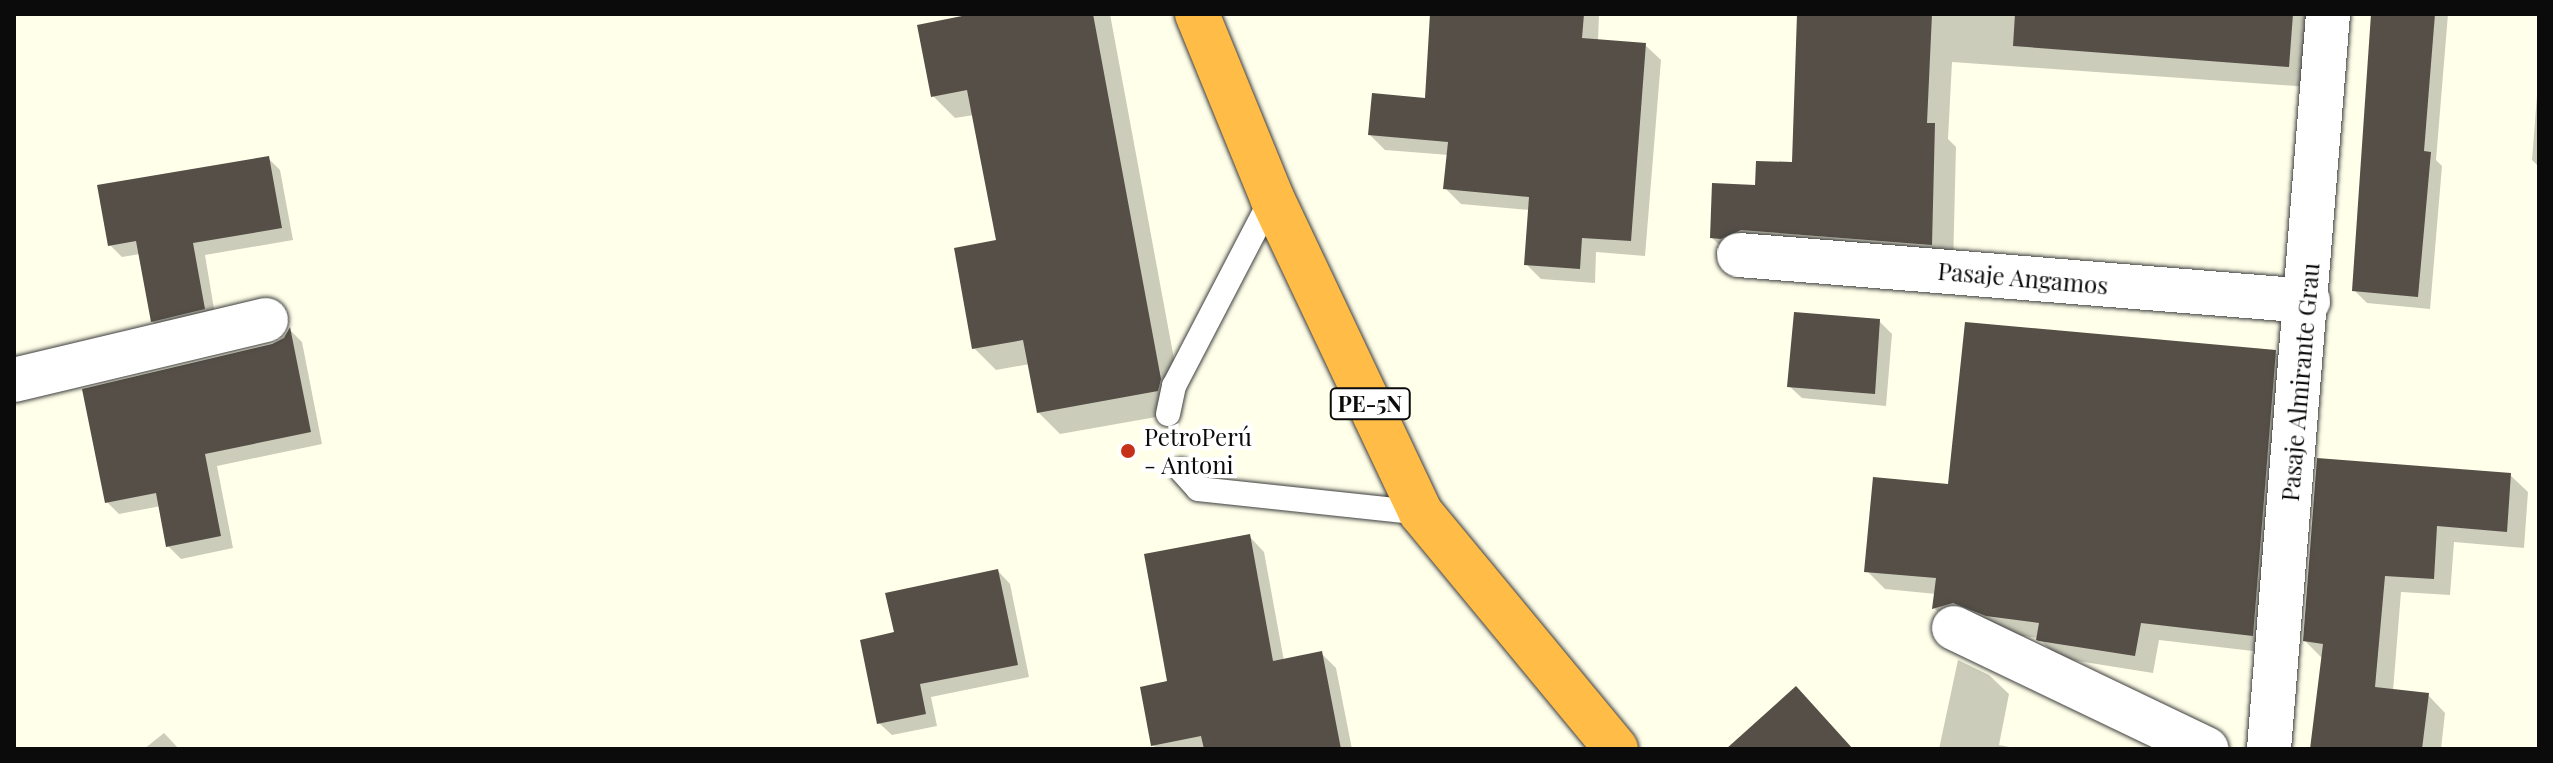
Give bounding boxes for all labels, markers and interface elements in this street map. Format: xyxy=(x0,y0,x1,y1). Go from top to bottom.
street label: Pasaje Angamos xyxy=(1936,256,2110,300)
street label: Pasaje Almirante Grau xyxy=(2275,261,2325,503)
road number: PE-5N xyxy=(1328,386,1412,422)
place label: PetroPerú - Antoni xyxy=(1144,423,1252,479)
marker: PetroPerú - Antoni xyxy=(1119,442,1137,460)

